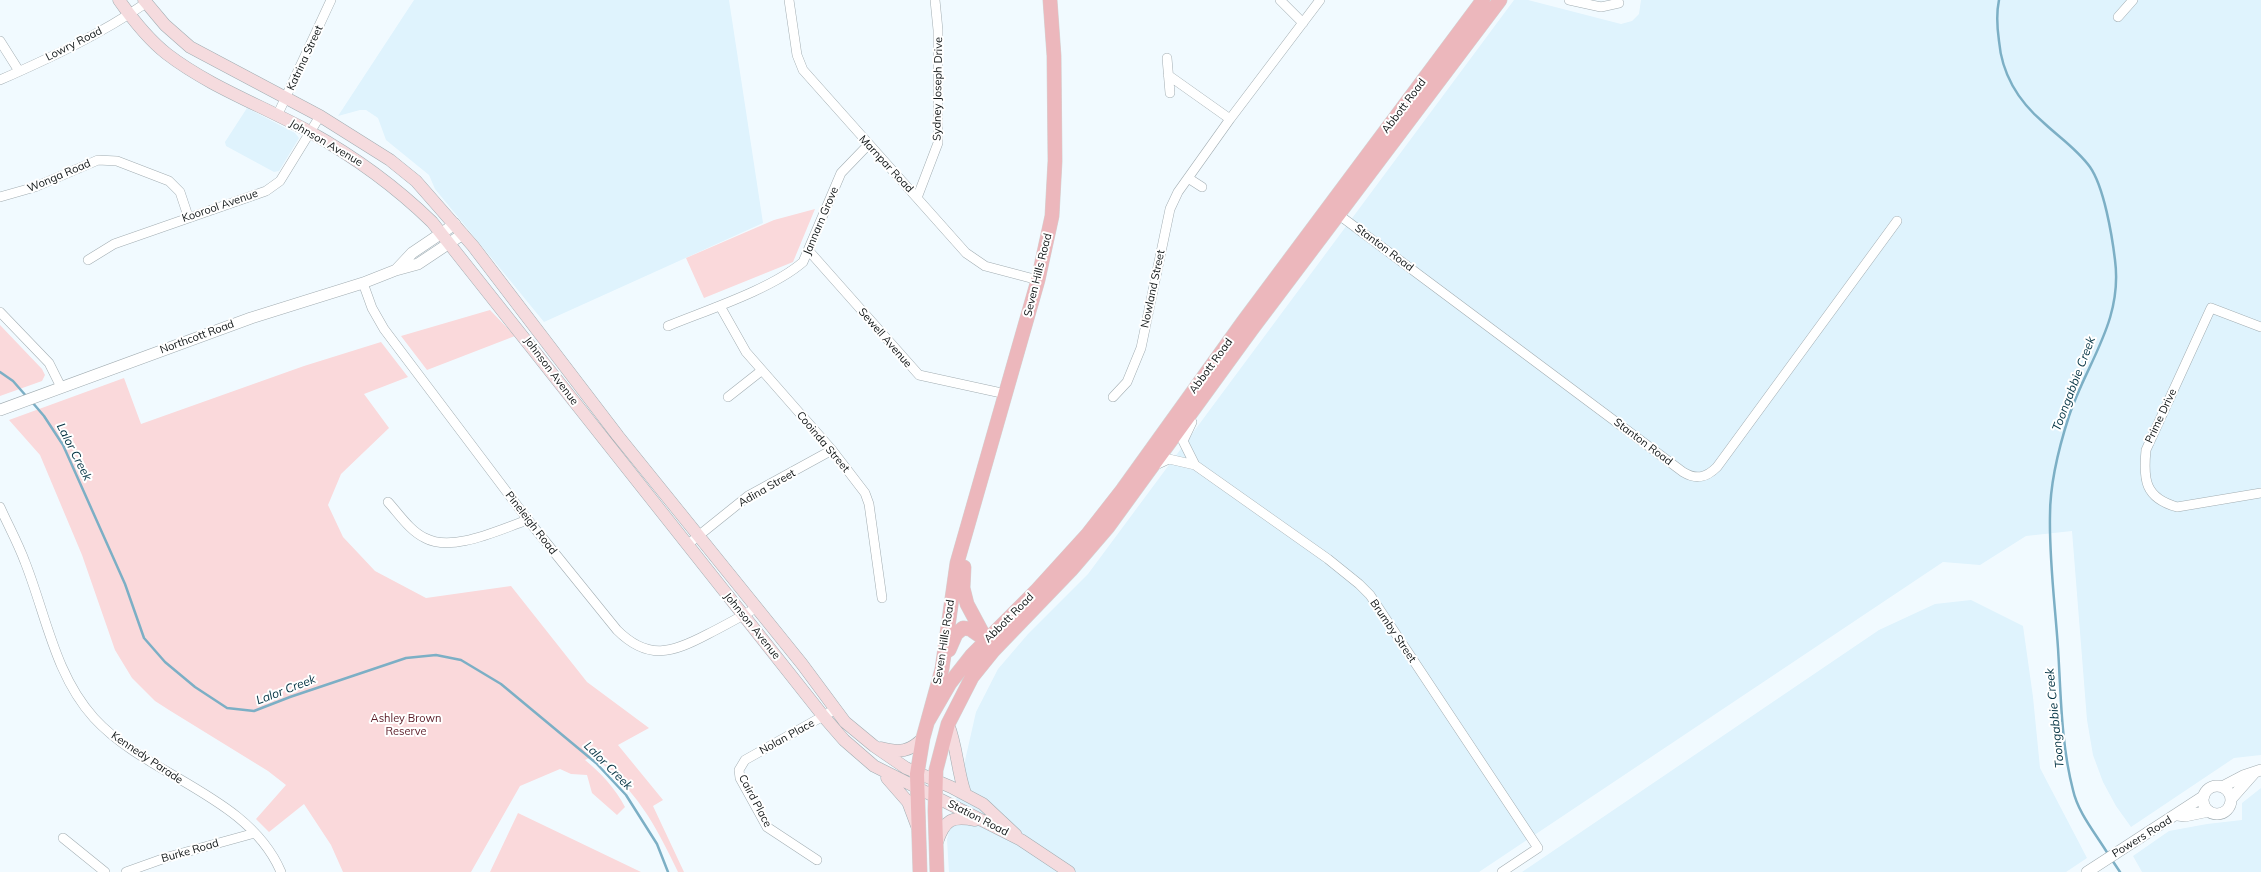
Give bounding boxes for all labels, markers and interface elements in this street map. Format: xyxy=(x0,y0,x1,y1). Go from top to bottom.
street label: Katrina Street xyxy=(284,23,326,93)
street label: Lowry Road xyxy=(44,24,104,64)
street label: Sydney Joseph Drive xyxy=(930,37,946,141)
street label: Abbott Road xyxy=(1379,76,1429,136)
street label: Johnson Avenue xyxy=(287,117,365,169)
street label: Marnpar Road xyxy=(856,133,916,195)
street label: Wonga Road xyxy=(25,157,93,195)
street label: Jannarn Grove xyxy=(801,185,841,257)
street label: Koorool Avenue xyxy=(180,187,260,225)
street label: Stanton Road xyxy=(1352,222,1416,274)
street label: Seven Hills Road xyxy=(1021,232,1055,318)
street label: Nowland Street xyxy=(1138,249,1168,329)
street label: Sewell Avenue xyxy=(856,306,914,370)
street label: Northcott Road xyxy=(158,317,236,357)
street label: Johnson Avenue xyxy=(521,334,581,408)
water label: Toongabbie Creek xyxy=(2049,335,2099,433)
street label: Abbott Road xyxy=(1187,336,1235,396)
street label: Prime Drive xyxy=(2143,387,2179,445)
street label: Cooinda Street xyxy=(794,409,852,475)
street label: Stanton Road xyxy=(1611,416,1675,468)
water label: Lalor Creek xyxy=(53,421,95,483)
street label: Adina Street xyxy=(736,466,798,510)
street label: Pineleigh Road xyxy=(502,489,560,557)
street label: Johnson Avenue xyxy=(721,590,783,662)
street label: Abbott Road xyxy=(981,590,1037,646)
street label: Brumby Street xyxy=(1367,597,1419,665)
street label: Seven Hills Road xyxy=(931,599,957,685)
water label: Toongabbie Creek xyxy=(2043,667,2067,769)
water label: Lalor Creek xyxy=(254,672,318,708)
park label: Ashley Brown Reserve xyxy=(371,712,441,738)
street label: Nolan Place xyxy=(757,717,817,757)
street label: Kennedy Parade xyxy=(109,729,185,787)
water label: Lalor Creek xyxy=(581,739,635,793)
street label: Caird Place xyxy=(736,772,774,830)
street label: Station Road xyxy=(945,797,1011,839)
street label: Powers Road xyxy=(2110,813,2174,861)
street label: Burke Road xyxy=(160,837,220,865)

